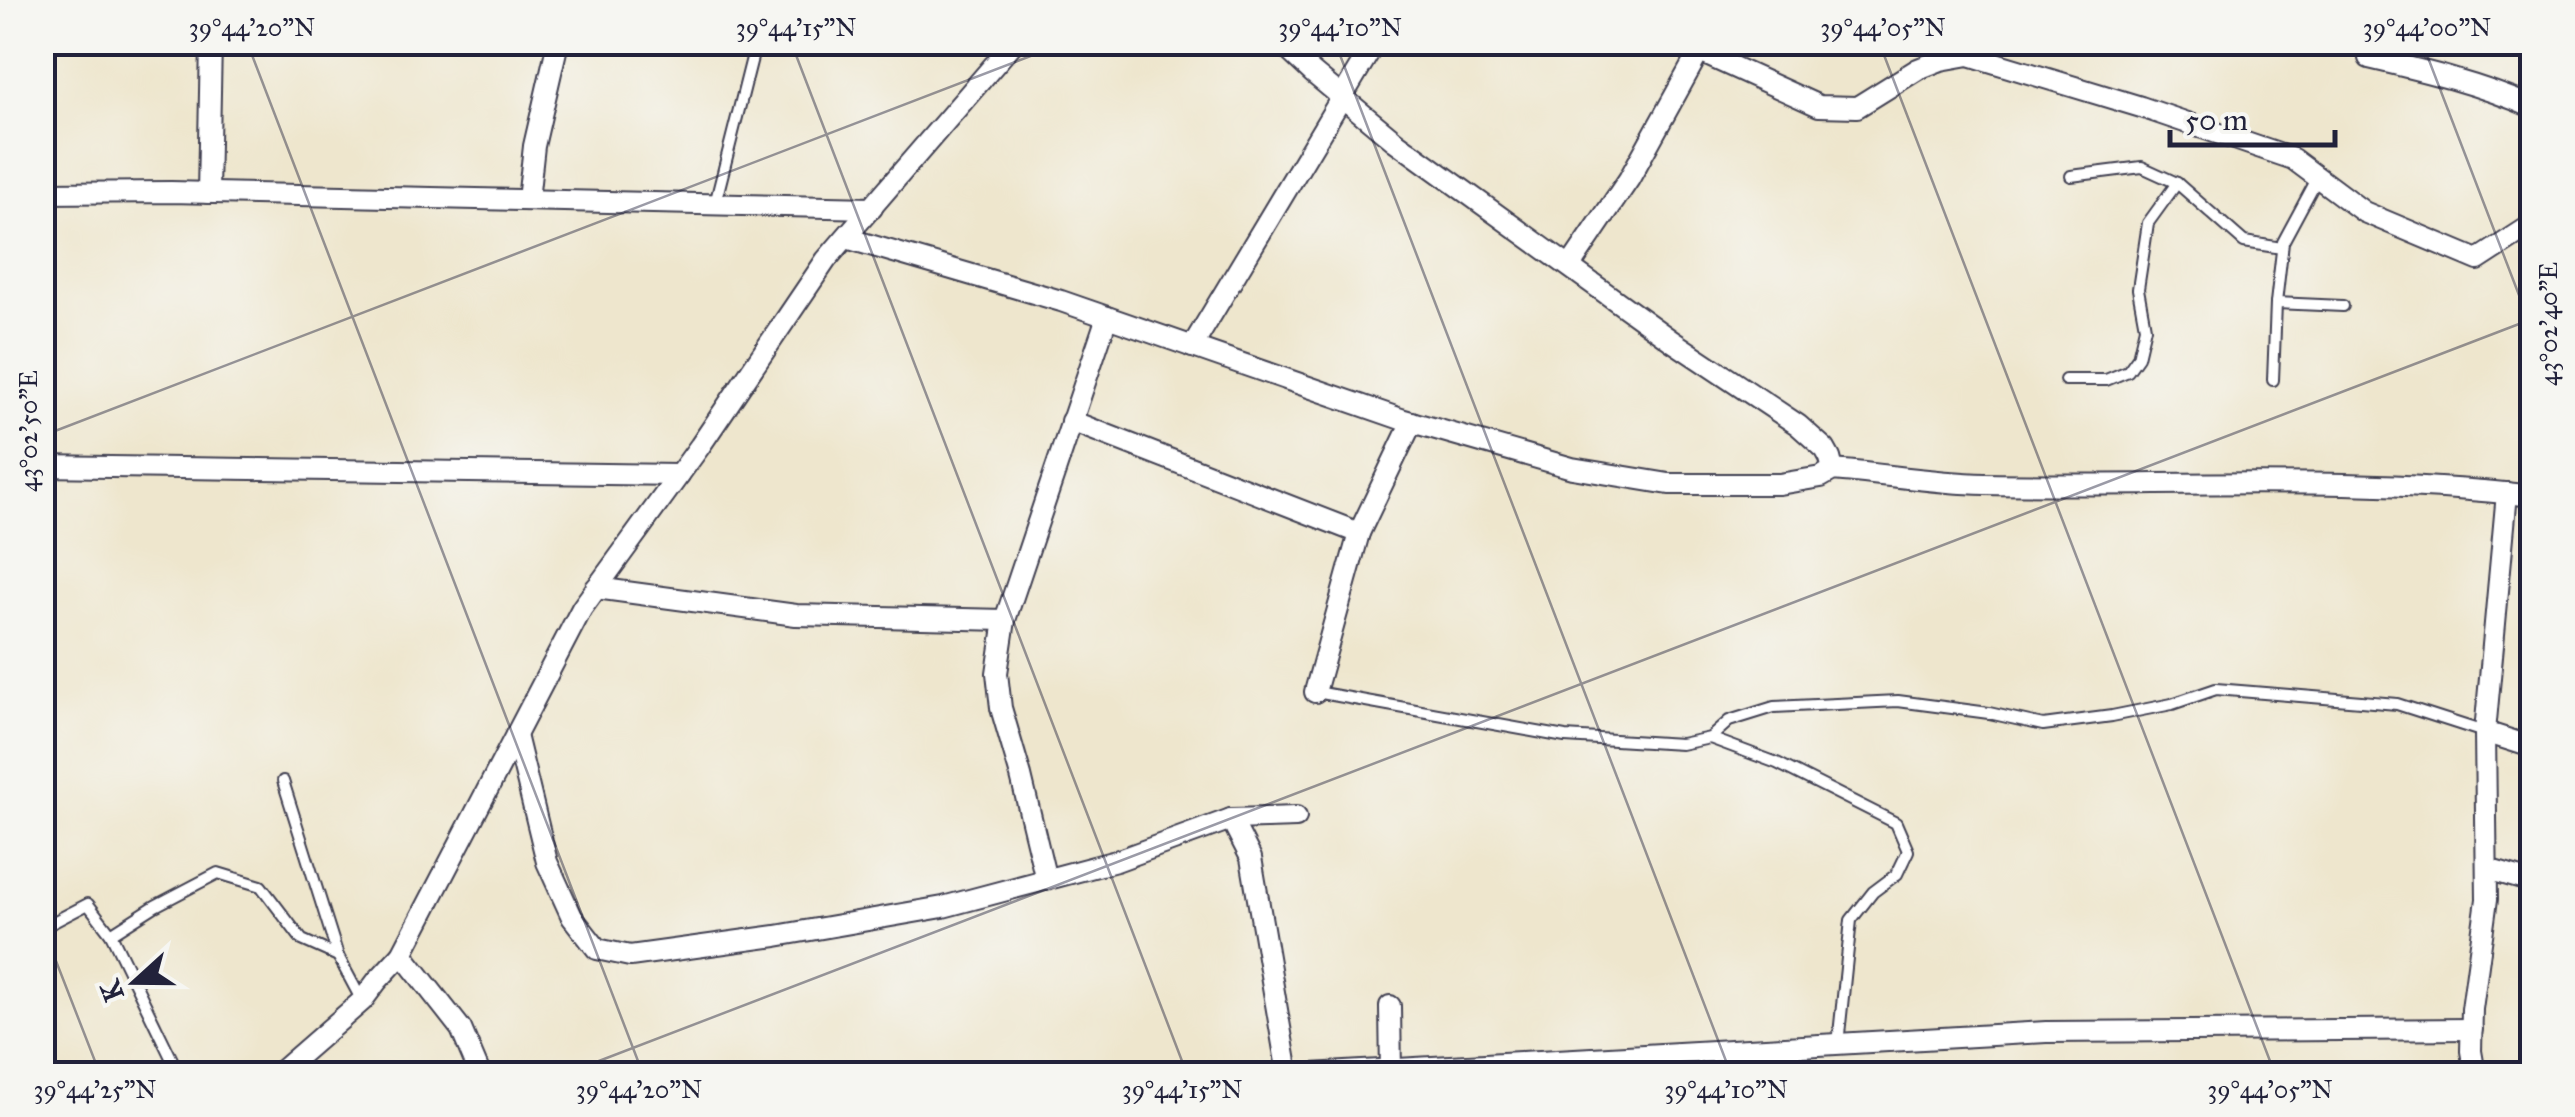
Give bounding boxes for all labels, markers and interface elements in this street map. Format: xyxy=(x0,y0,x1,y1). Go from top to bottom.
text: 39°44'20"N xyxy=(189,12,315,43)
text: 39°44'15"N xyxy=(736,12,856,43)
text: 39°44'10"N xyxy=(1278,12,1402,43)
text: 39°44'05"N xyxy=(1820,12,1946,43)
text: 39°44'00"N xyxy=(2363,12,2491,43)
scale bar xyxy=(2170,85,2335,147)
text: 50 m xyxy=(2185,102,2248,138)
text: 43°02'40"E xyxy=(2533,262,2564,386)
text: 43°02'50"E xyxy=(13,370,44,492)
north arrow xyxy=(85,932,185,1032)
text: K xyxy=(92,974,132,1006)
text: 39°44'25"N xyxy=(33,1074,157,1105)
text: 39°44'20"N xyxy=(576,1074,702,1105)
text: 39°44'15"N xyxy=(1122,1074,1242,1105)
text: 39°44'10"N xyxy=(1664,1074,1788,1105)
text: 39°44'05"N xyxy=(2207,1074,2333,1105)

